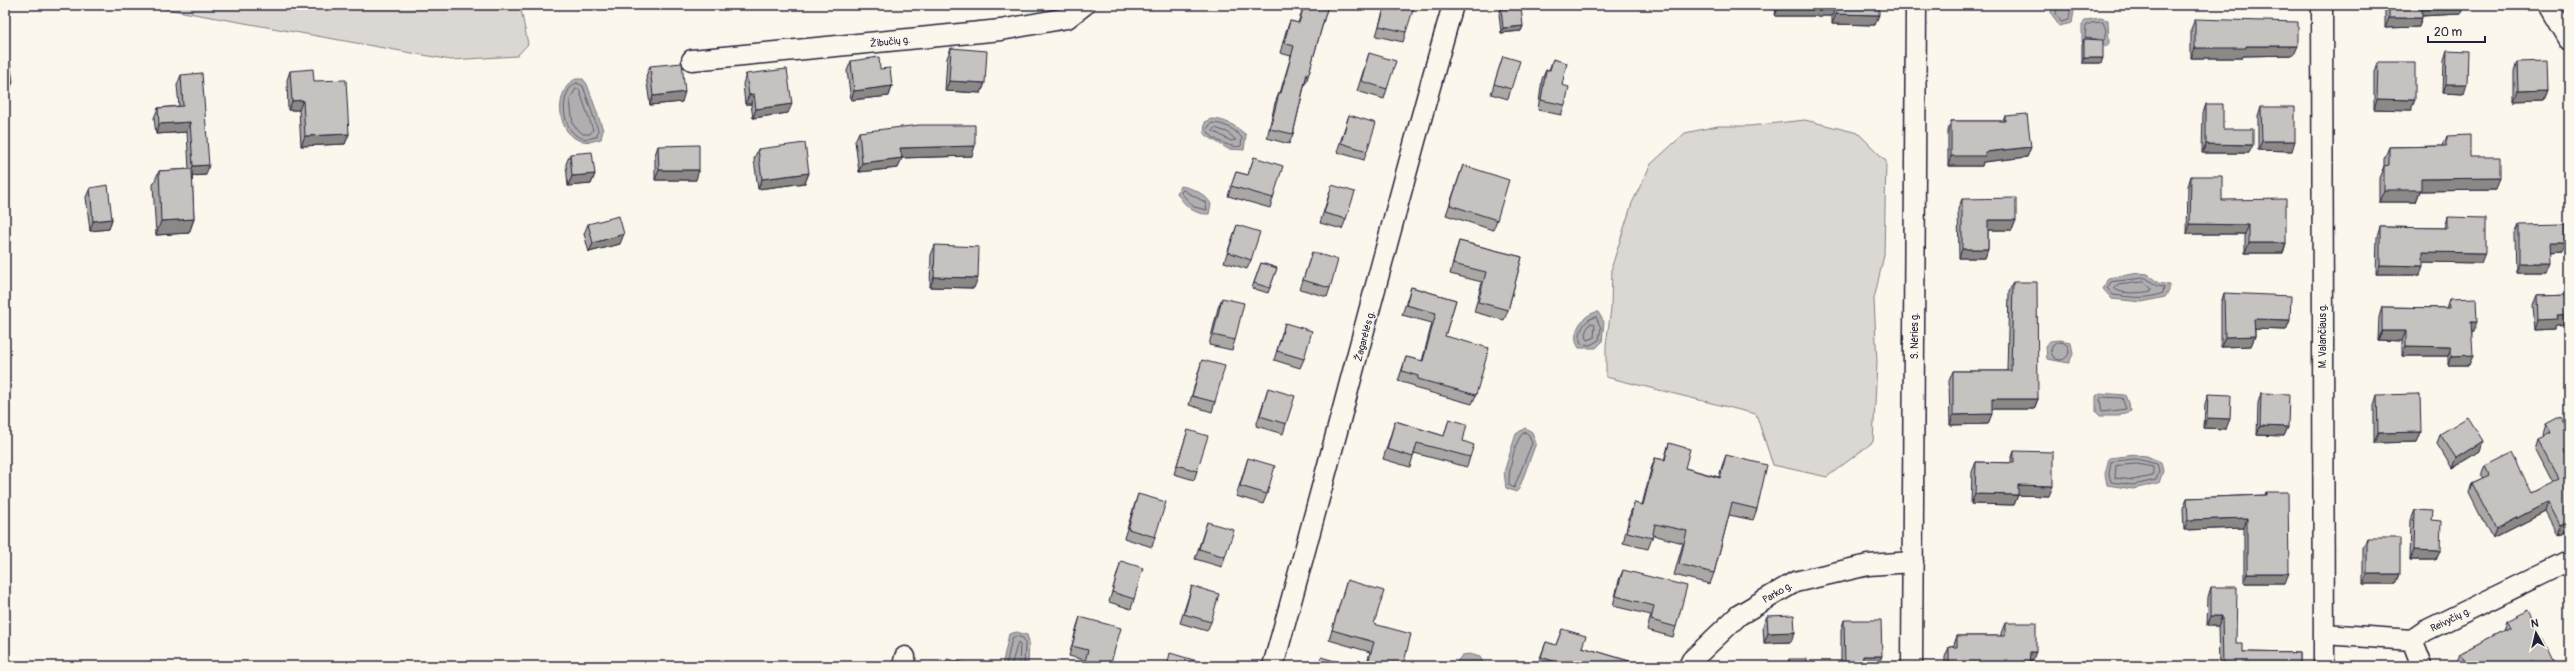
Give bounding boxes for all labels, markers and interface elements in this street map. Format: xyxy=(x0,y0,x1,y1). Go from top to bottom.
scale bar xyxy=(2428,18,2485,44)
text: 20 m xyxy=(2434,25,2463,40)
street label: Žibučių g. xyxy=(869,33,911,50)
street label: M. Valančiaus g. xyxy=(2317,304,2329,368)
street label: Žagarėlės g. xyxy=(1351,309,1377,363)
street label: S. Nėries g. xyxy=(1909,313,1921,359)
street label: Parko g. xyxy=(1761,580,1794,606)
street label: Reivyčių g. xyxy=(2428,605,2472,635)
north arrow xyxy=(2516,613,2556,653)
text: N xyxy=(2530,617,2540,631)

